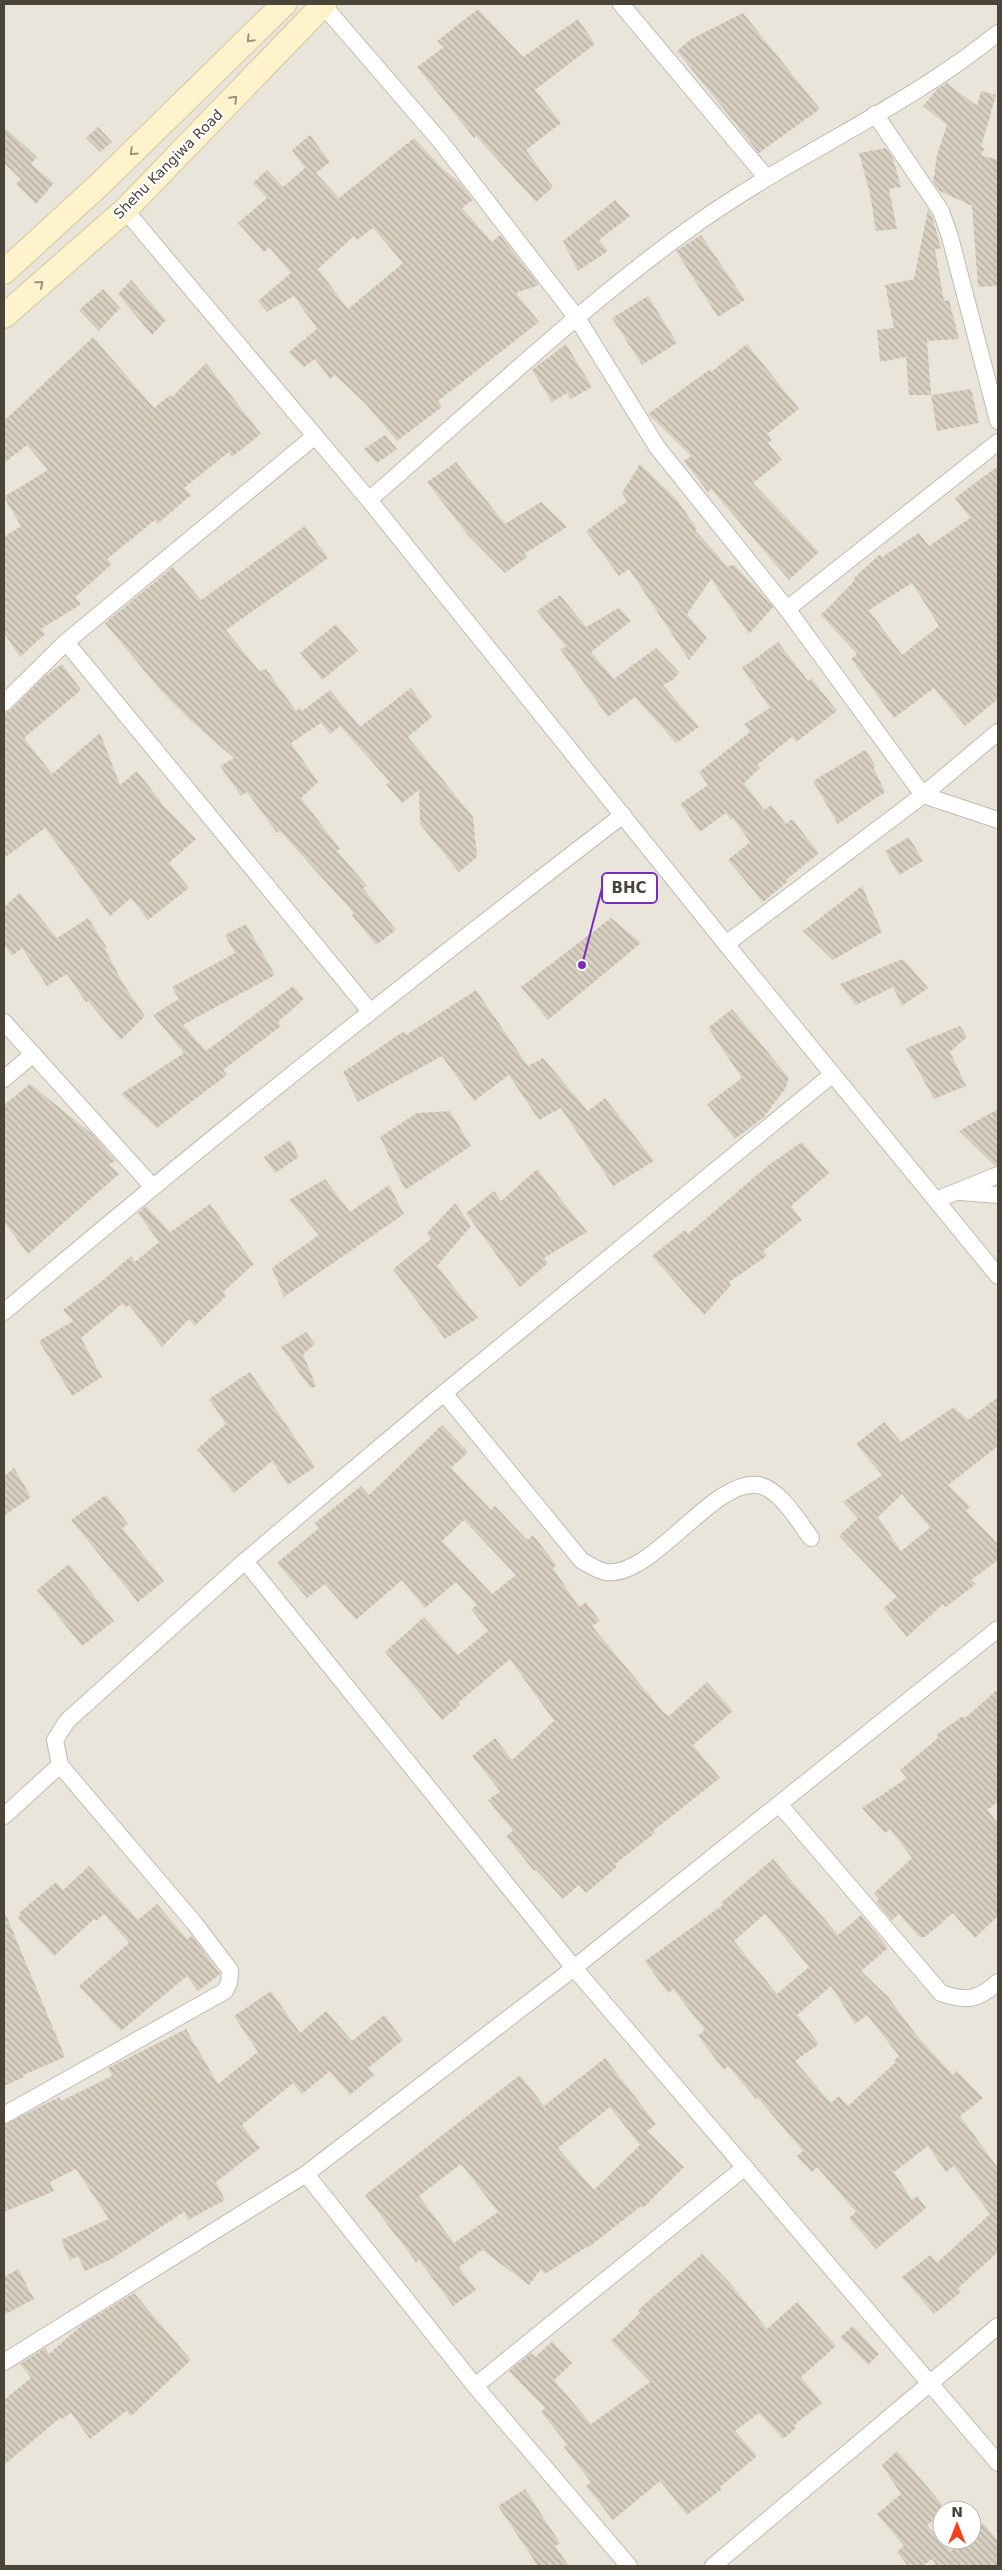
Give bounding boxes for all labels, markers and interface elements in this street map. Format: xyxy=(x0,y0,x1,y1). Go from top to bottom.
one-way arrow xyxy=(247,33,256,42)
one-way arrow xyxy=(228,95,237,104)
street label: Shehu Kangiwa Road xyxy=(110,106,226,222)
one-way arrow xyxy=(130,146,139,155)
one-way arrow xyxy=(35,280,44,289)
callout: BHC xyxy=(602,873,657,903)
text: BHC xyxy=(612,879,647,897)
north arrow xyxy=(932,2500,982,2550)
text: N xyxy=(951,2504,963,2520)

